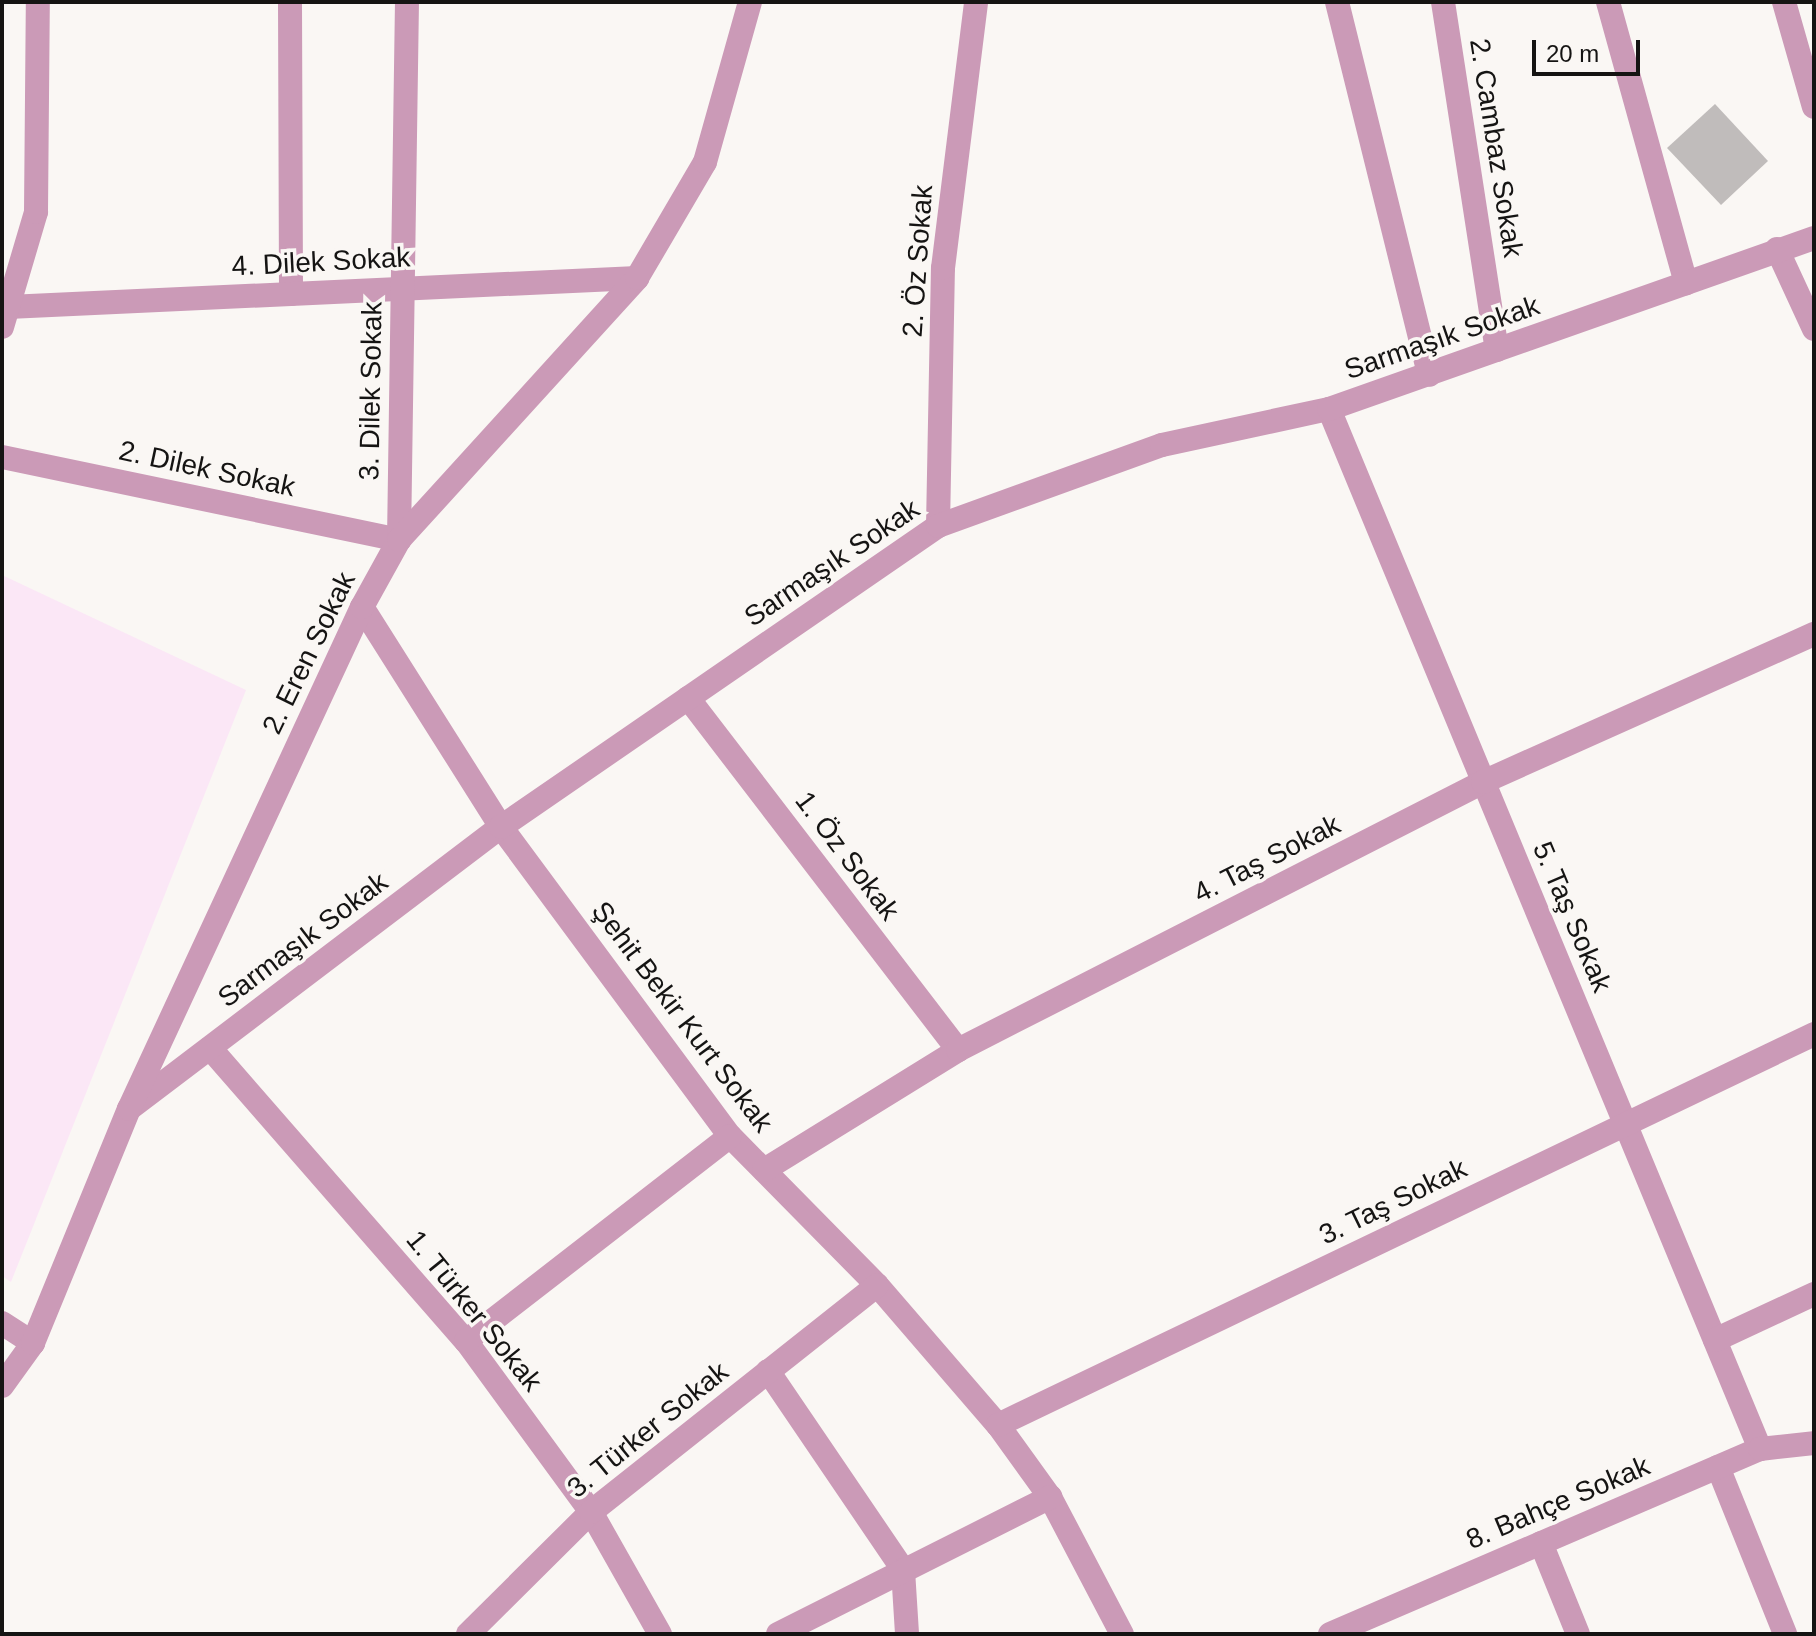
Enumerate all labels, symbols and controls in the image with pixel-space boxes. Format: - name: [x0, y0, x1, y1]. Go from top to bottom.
- scale bar: [1536, 24, 1644, 74]
- street label: 2. Cambaz Sokak: [1462, 36, 1530, 260]
- text: 20 m: [1546, 40, 1599, 67]
- street label: 2. Öz Sokak: [896, 184, 940, 338]
- street label: 4. Dilek Sokak: [231, 241, 411, 283]
- street label: Sarmaşık Sokak: [1340, 289, 1544, 387]
- street label: 3. Dilek Sokak: [353, 301, 389, 481]
- street label: 2. Dilek Sokak: [116, 434, 298, 504]
- street label: Sarmaşık Sokak: [738, 492, 926, 634]
- street label: 2. Eren Sokak: [255, 567, 363, 739]
- street label: 1. Öz Sokak: [788, 785, 906, 927]
- street label: 4. Taş Sokak: [1188, 808, 1346, 910]
- street label: 5. Taş Sokak: [1525, 837, 1619, 997]
- street label: Sarmaşık Sokak: [211, 865, 395, 1015]
- street label: Şehit Bekir Kurt Sokak: [584, 895, 780, 1139]
- street label: 3. Taş Sokak: [1314, 1152, 1472, 1252]
- street label: 1. Türker Sokak: [399, 1224, 549, 1398]
- street label: 3. Türker Sokak: [561, 1355, 735, 1505]
- street label: 8. Bahçe Sokak: [1461, 1449, 1655, 1557]

